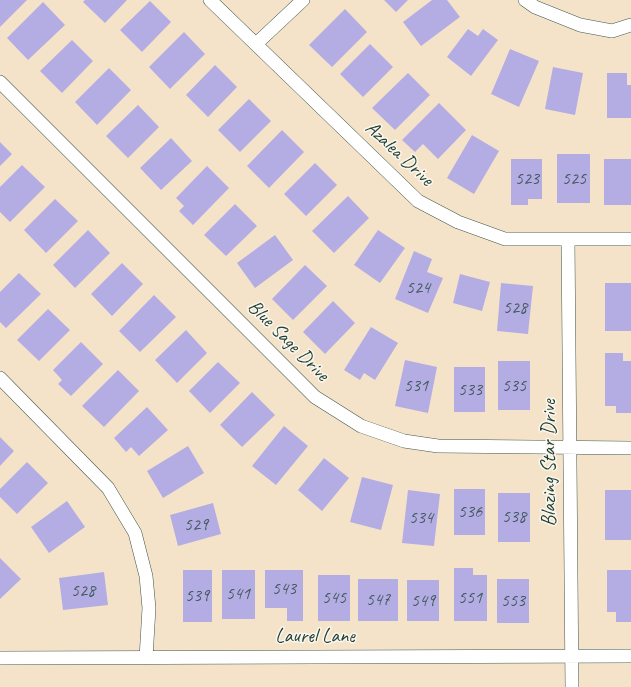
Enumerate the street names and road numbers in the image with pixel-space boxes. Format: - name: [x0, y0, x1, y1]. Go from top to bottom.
- street label: Azalea Drive: [360, 116, 438, 192]
- street label: Blue Sage Drive: [242, 295, 334, 387]
- street label: Blazing Star Drive: [538, 399, 562, 527]
- street label: Laurel Lane: [275, 625, 355, 649]

